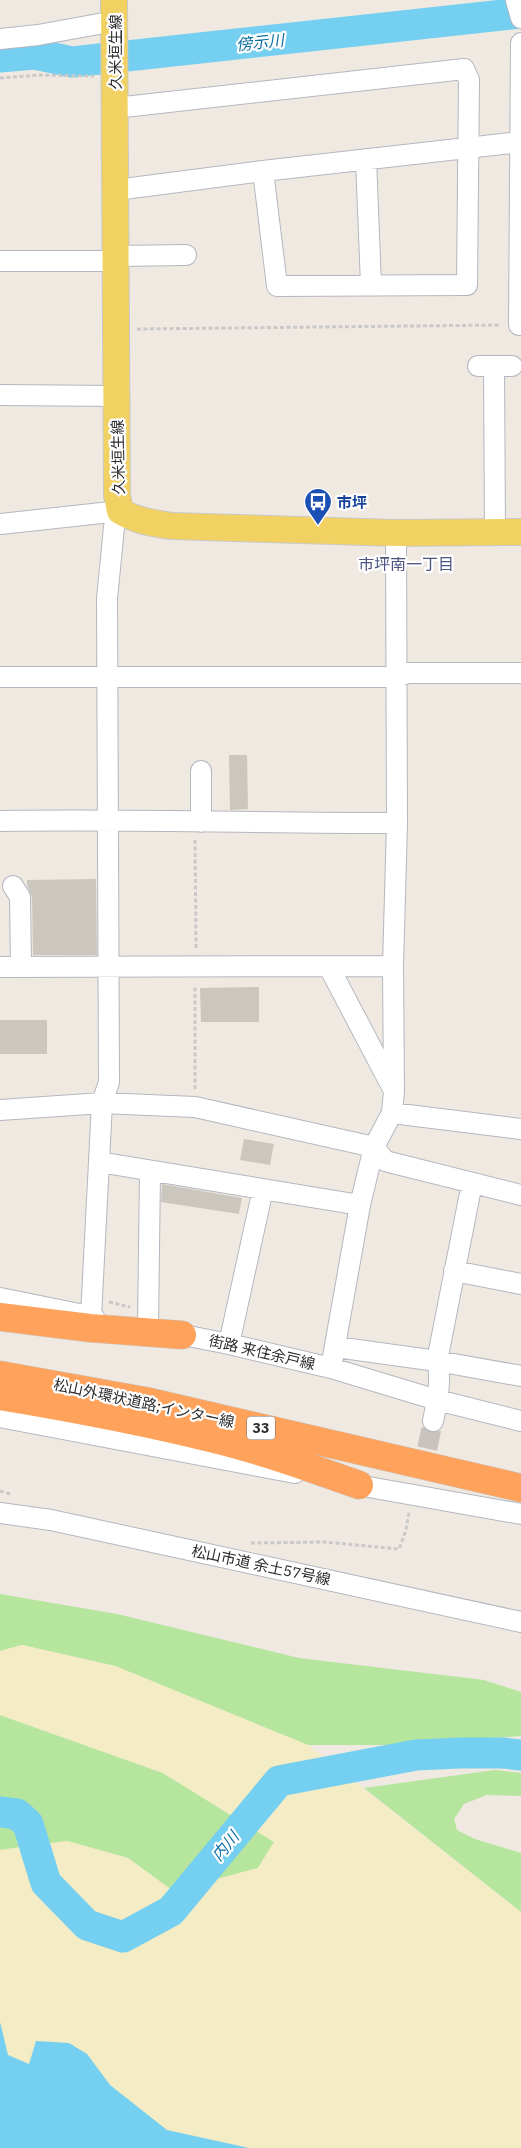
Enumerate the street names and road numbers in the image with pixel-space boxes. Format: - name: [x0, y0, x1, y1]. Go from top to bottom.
- street label: 久米垣生線: [106, 14, 125, 90]
- street label: 久米垣生線: [108, 419, 128, 495]
- street label: 街路 来住余戸線: [207, 1331, 317, 1373]
- street label: 松山外環状道路;インター線: [52, 1375, 236, 1431]
- road number: 33: [247, 1416, 275, 1440]
- street label: 松山市道 余土57号線: [190, 1541, 332, 1589]

